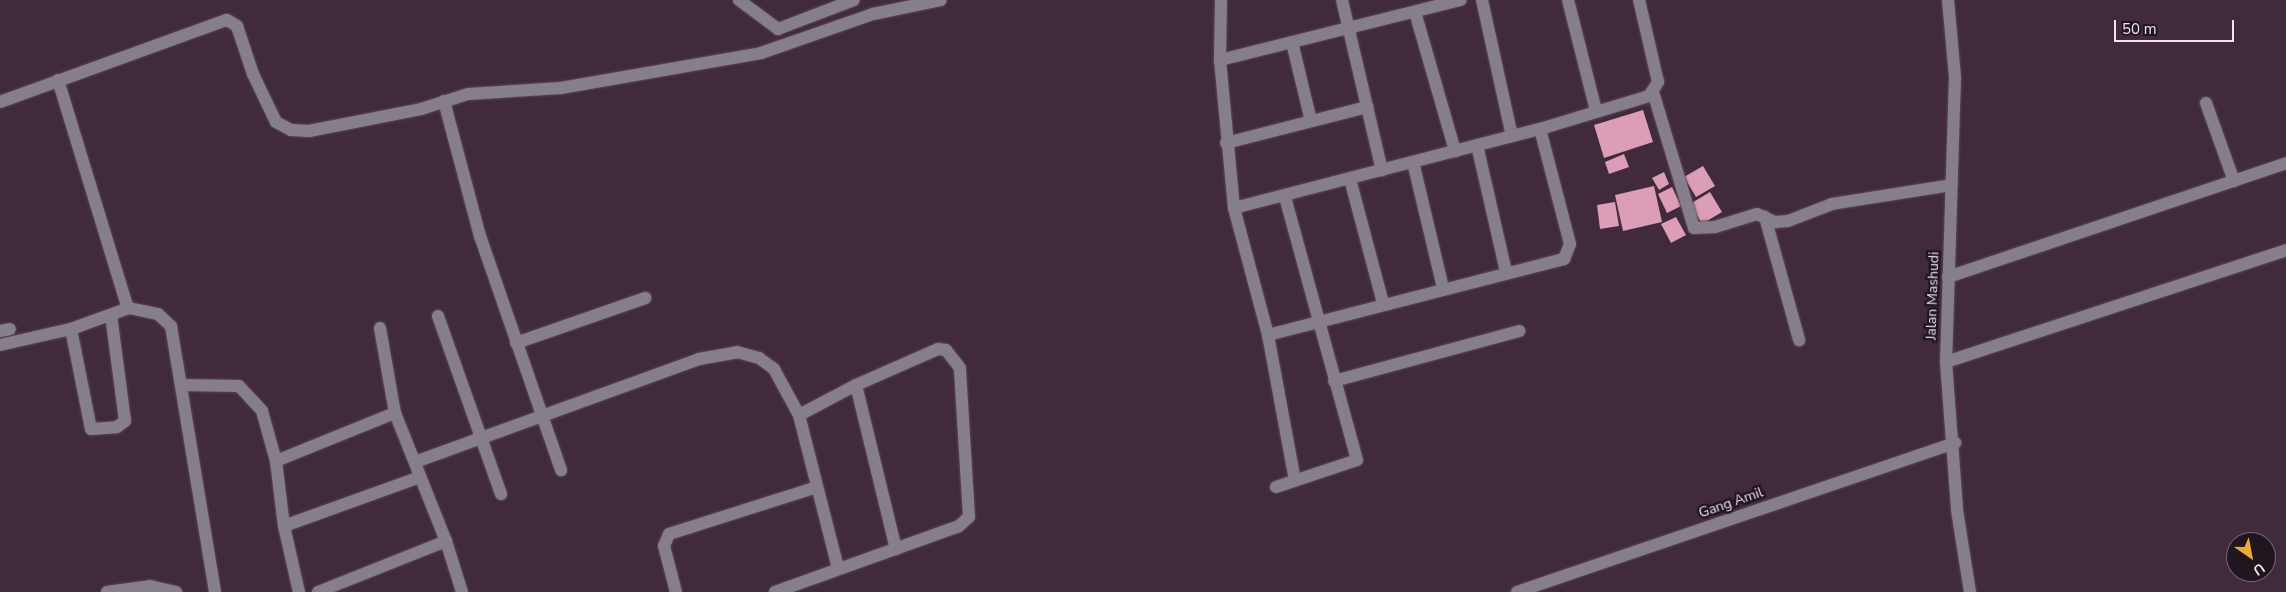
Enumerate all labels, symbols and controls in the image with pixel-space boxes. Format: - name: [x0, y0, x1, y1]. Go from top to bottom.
- scale bar: [2116, 10, 2236, 42]
- text: 50 m: [2122, 19, 2157, 39]
- street label: Jalan Mashudi: [1923, 252, 1943, 340]
- street label: Gang Amil: [1697, 484, 1765, 522]
- north arrow: [2226, 532, 2276, 582]
- text: U: [2249, 558, 2268, 580]

